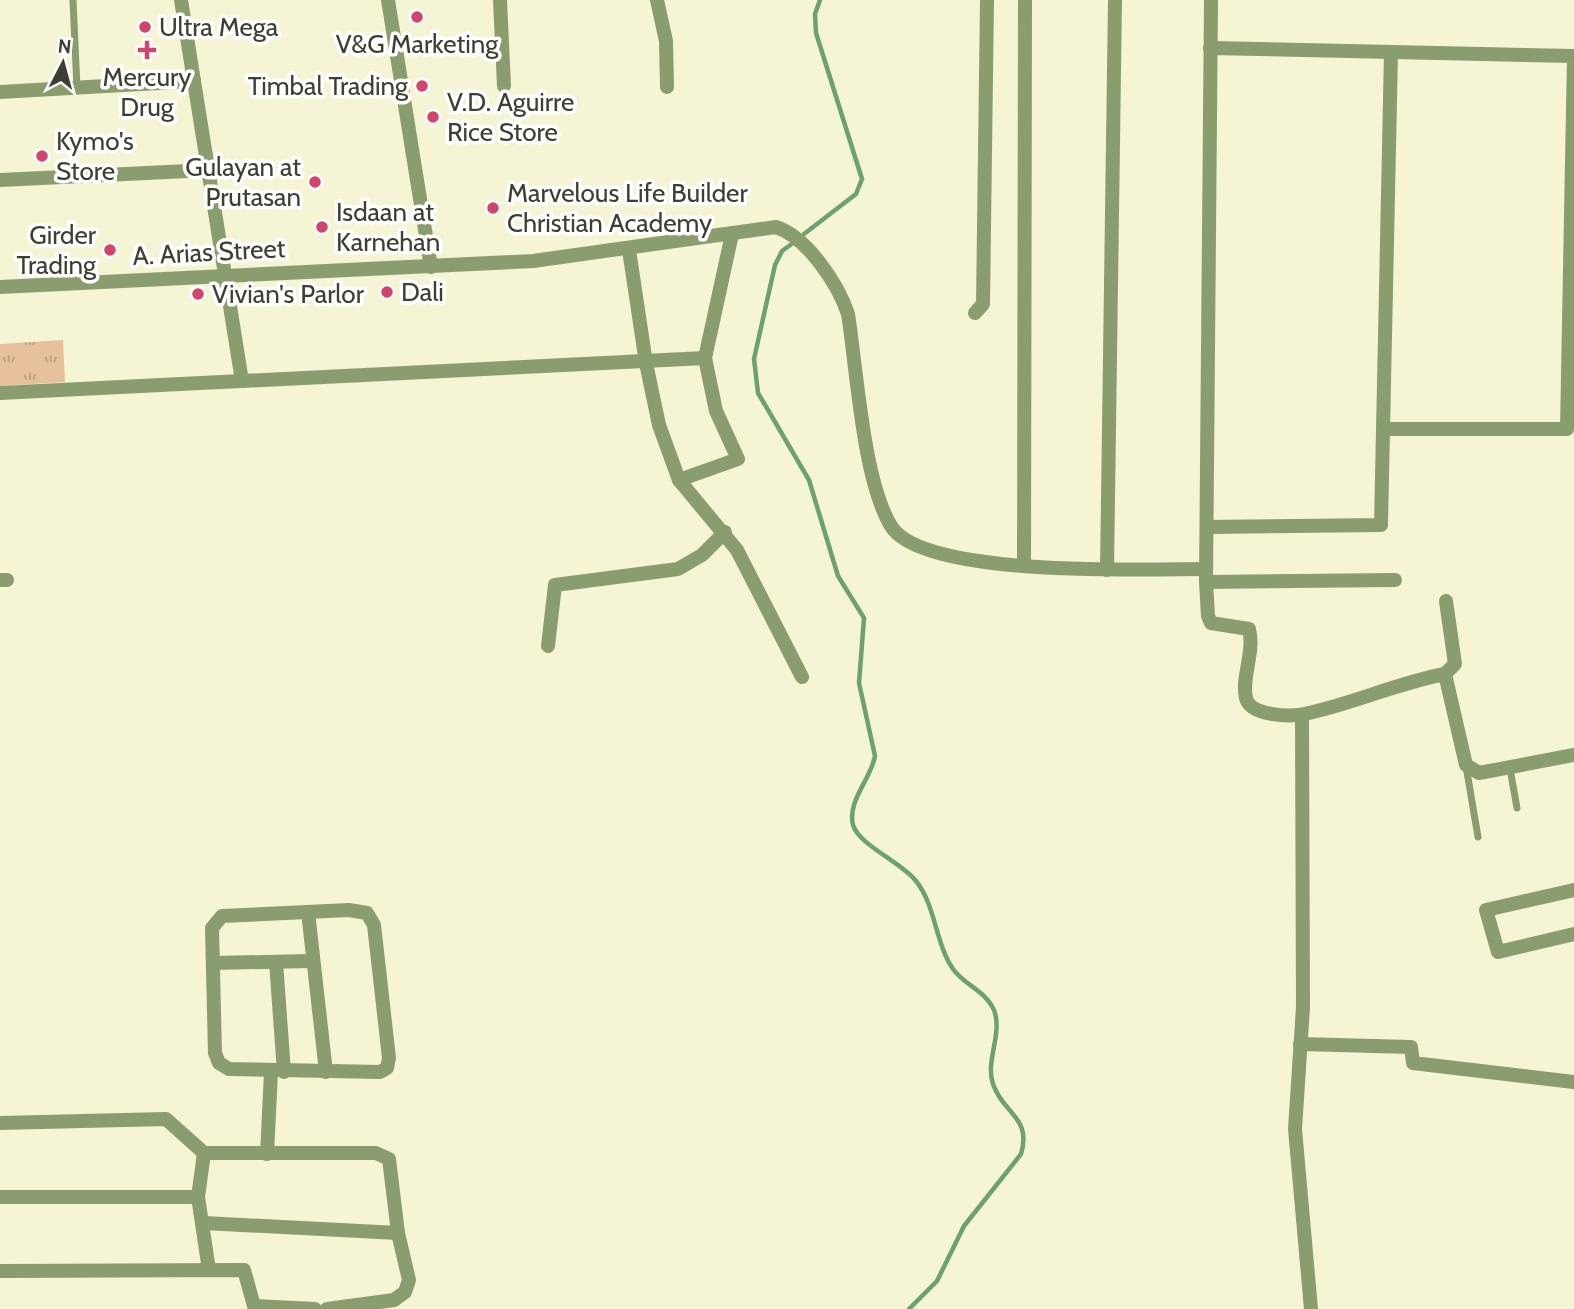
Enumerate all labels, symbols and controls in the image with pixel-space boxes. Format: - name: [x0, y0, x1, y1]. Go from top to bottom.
- marker: V&G Marketing: [409, 9, 425, 25]
- place label: Ultra Mega: [159, 11, 279, 43]
- marker: Ultra Mega: [137, 19, 153, 35]
- north arrow: [28, 28, 98, 98]
- place label: V&G Marketing: [336, 28, 499, 60]
- text: N: [57, 34, 73, 59]
- marker: Mercury Drug: [139, 42, 155, 58]
- place label: Mercury Drug: [103, 61, 191, 123]
- place label: Timbal Trading: [248, 70, 409, 102]
- marker: Timbal Trading: [414, 78, 430, 94]
- place label: V.D. Aguirre Rice Store: [447, 86, 574, 148]
- marker: V.D. Aguirre Rice Store: [425, 109, 441, 125]
- place label: Kymo's Store: [56, 125, 134, 187]
- marker: Kymo's Store: [34, 148, 50, 164]
- place label: Gulayan at Prutasan: [185, 151, 301, 213]
- marker: Gulayan at Prutasan: [307, 174, 323, 190]
- place label: Marvelous Life Builder Christian Academy: [507, 177, 748, 239]
- place label: Isdaan at Karnehan: [336, 196, 440, 258]
- marker: Marvelous Life Builder Christian Academy: [485, 200, 501, 216]
- place label: Girder Trading: [16, 219, 97, 281]
- marker: Isdaan at Karnehan: [314, 219, 330, 235]
- street label: A. Arias Street: [132, 232, 286, 272]
- marker: Girder Trading: [102, 242, 118, 258]
- place label: Dali: [401, 276, 444, 308]
- place label: Vivian's Parlor: [212, 278, 365, 310]
- marker: Dali: [379, 284, 395, 300]
- marker: Vivian's Parlor: [190, 286, 206, 302]

